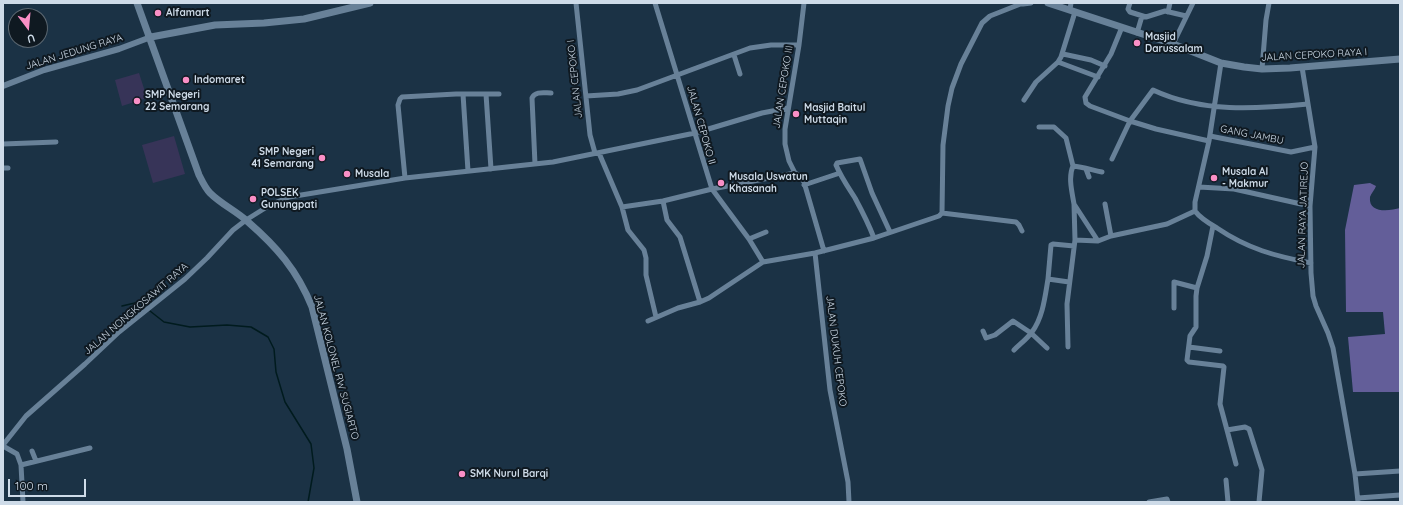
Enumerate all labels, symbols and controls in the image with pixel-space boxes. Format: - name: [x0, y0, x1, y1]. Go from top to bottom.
- place label: Alfamart: [166, 7, 210, 19]
- north arrow: [8, 8, 48, 48]
- marker: Alfamart: [153, 8, 163, 18]
- place label: Masjid Darussalam: [1145, 31, 1203, 54]
- street label: JALAN JEDUNG RAYA: [24, 32, 124, 72]
- marker: Masjid Darussalam: [1132, 38, 1142, 48]
- street label: JALAN CEPOKO I: [565, 39, 585, 119]
- street label: JALAN CEPOKO III: [771, 45, 795, 129]
- street label: JALAN CEPOKO RAYA I: [1261, 46, 1367, 64]
- place label: Indomaret: [194, 74, 245, 86]
- marker: Indomaret: [181, 75, 191, 85]
- street label: JALAN CEPOKO II: [684, 84, 718, 166]
- place label: SMP Negeri 22 Semarang: [145, 89, 209, 112]
- marker: SMP Negeri 22 Semarang: [132, 96, 142, 106]
- place label: Masjid Baitul Muttaqin: [804, 102, 865, 126]
- marker: Masjid Baitul Muttaqin: [791, 109, 801, 119]
- street label: GANG JAMBU: [1219, 123, 1285, 147]
- place label: SMP Negeri 41 Semarang: [252, 146, 314, 170]
- marker: SMP Negeri 41 Semarang: [317, 153, 327, 163]
- street label: JALAN RAYA JATIREJO: [1295, 161, 1311, 269]
- place label: Musala Al - Makmur: [1222, 166, 1268, 190]
- place label: Musala: [355, 168, 389, 180]
- marker: Musala: [342, 169, 352, 179]
- place label: Musala Uswatun Khasanah: [729, 171, 808, 194]
- marker: Musala Al - Makmur: [1209, 173, 1219, 183]
- marker: Musala Uswatun Khasanah: [716, 178, 726, 188]
- place label: POLSEK Gunungpati: [261, 187, 317, 210]
- marker: POLSEK Gunungpati: [248, 194, 258, 204]
- street label: JALAN NONGKOSAWIT RAYA: [81, 260, 191, 358]
- street label: JALAN KOLONEL RW SUGIARTO: [311, 293, 361, 441]
- street label: JALAN DUKUH CEPOKO: [823, 295, 849, 407]
- place label: SMK Nurul Barqi: [470, 468, 548, 480]
- marker: SMK Nurul Barqi: [457, 469, 467, 479]
- scale bar: [10, 471, 88, 497]
- text: 100 m: [15, 478, 48, 493]

